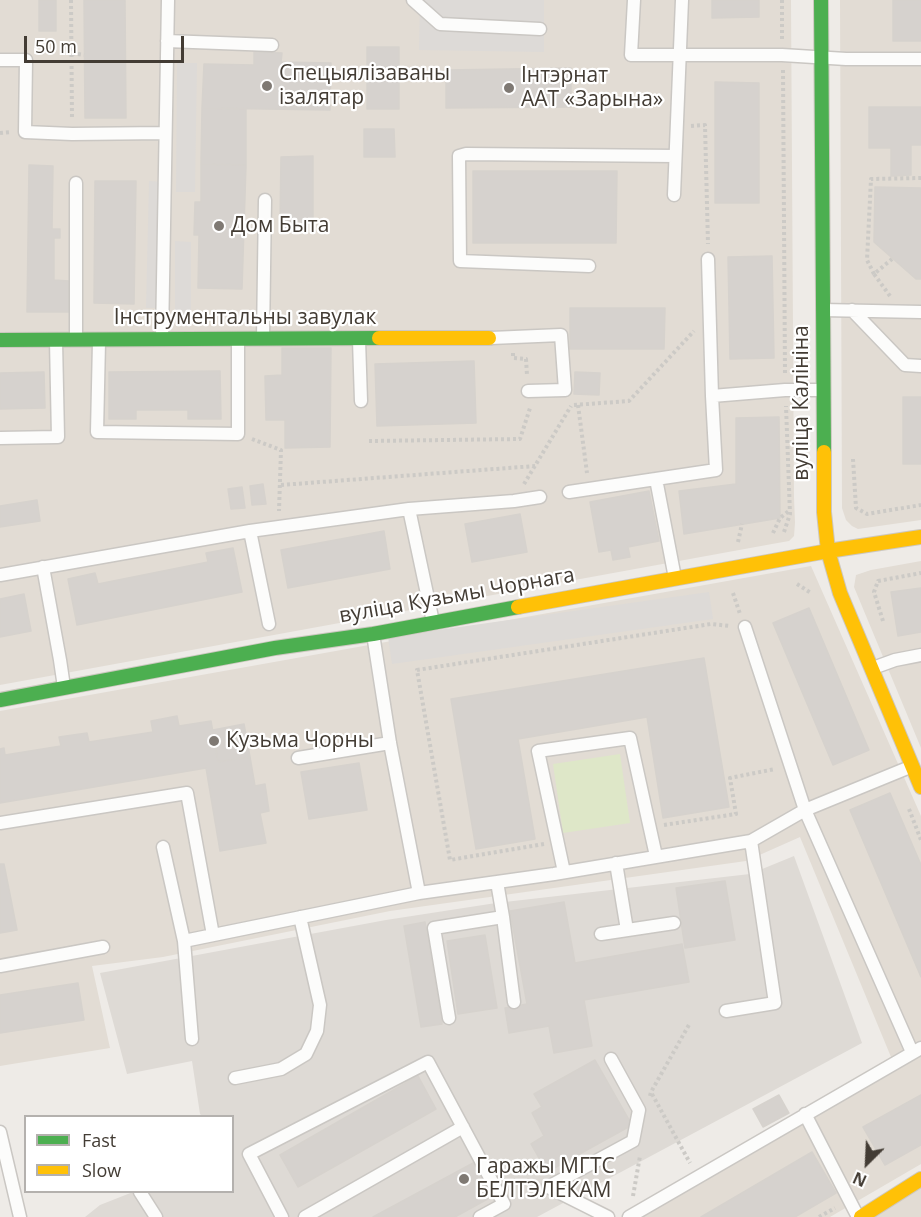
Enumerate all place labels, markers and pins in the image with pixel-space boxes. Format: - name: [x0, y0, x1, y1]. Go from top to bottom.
- place label: Спецыялізаваны ізалятар: [279, 61, 450, 111]
- place label: Інтэрнат ААТ «Зарына»: [521, 63, 663, 113]
- marker: Спецыялізаваны ізалятар: [260, 79, 274, 93]
- marker: Інтэрнат ААТ «Зарына»: [502, 81, 516, 95]
- place label: Дом Быта: [231, 213, 329, 239]
- marker: Дом Быта: [212, 219, 226, 233]
- place label: Кузьма Чорны: [226, 728, 374, 754]
- marker: Кузьма Чорны: [207, 734, 221, 748]
- place label: Гаражы МГТС БЕЛТЭЛЕКАМ: [476, 1154, 615, 1204]
- marker: Гаражы МГТС БЕЛТЭЛЕКАМ: [457, 1172, 471, 1186]

